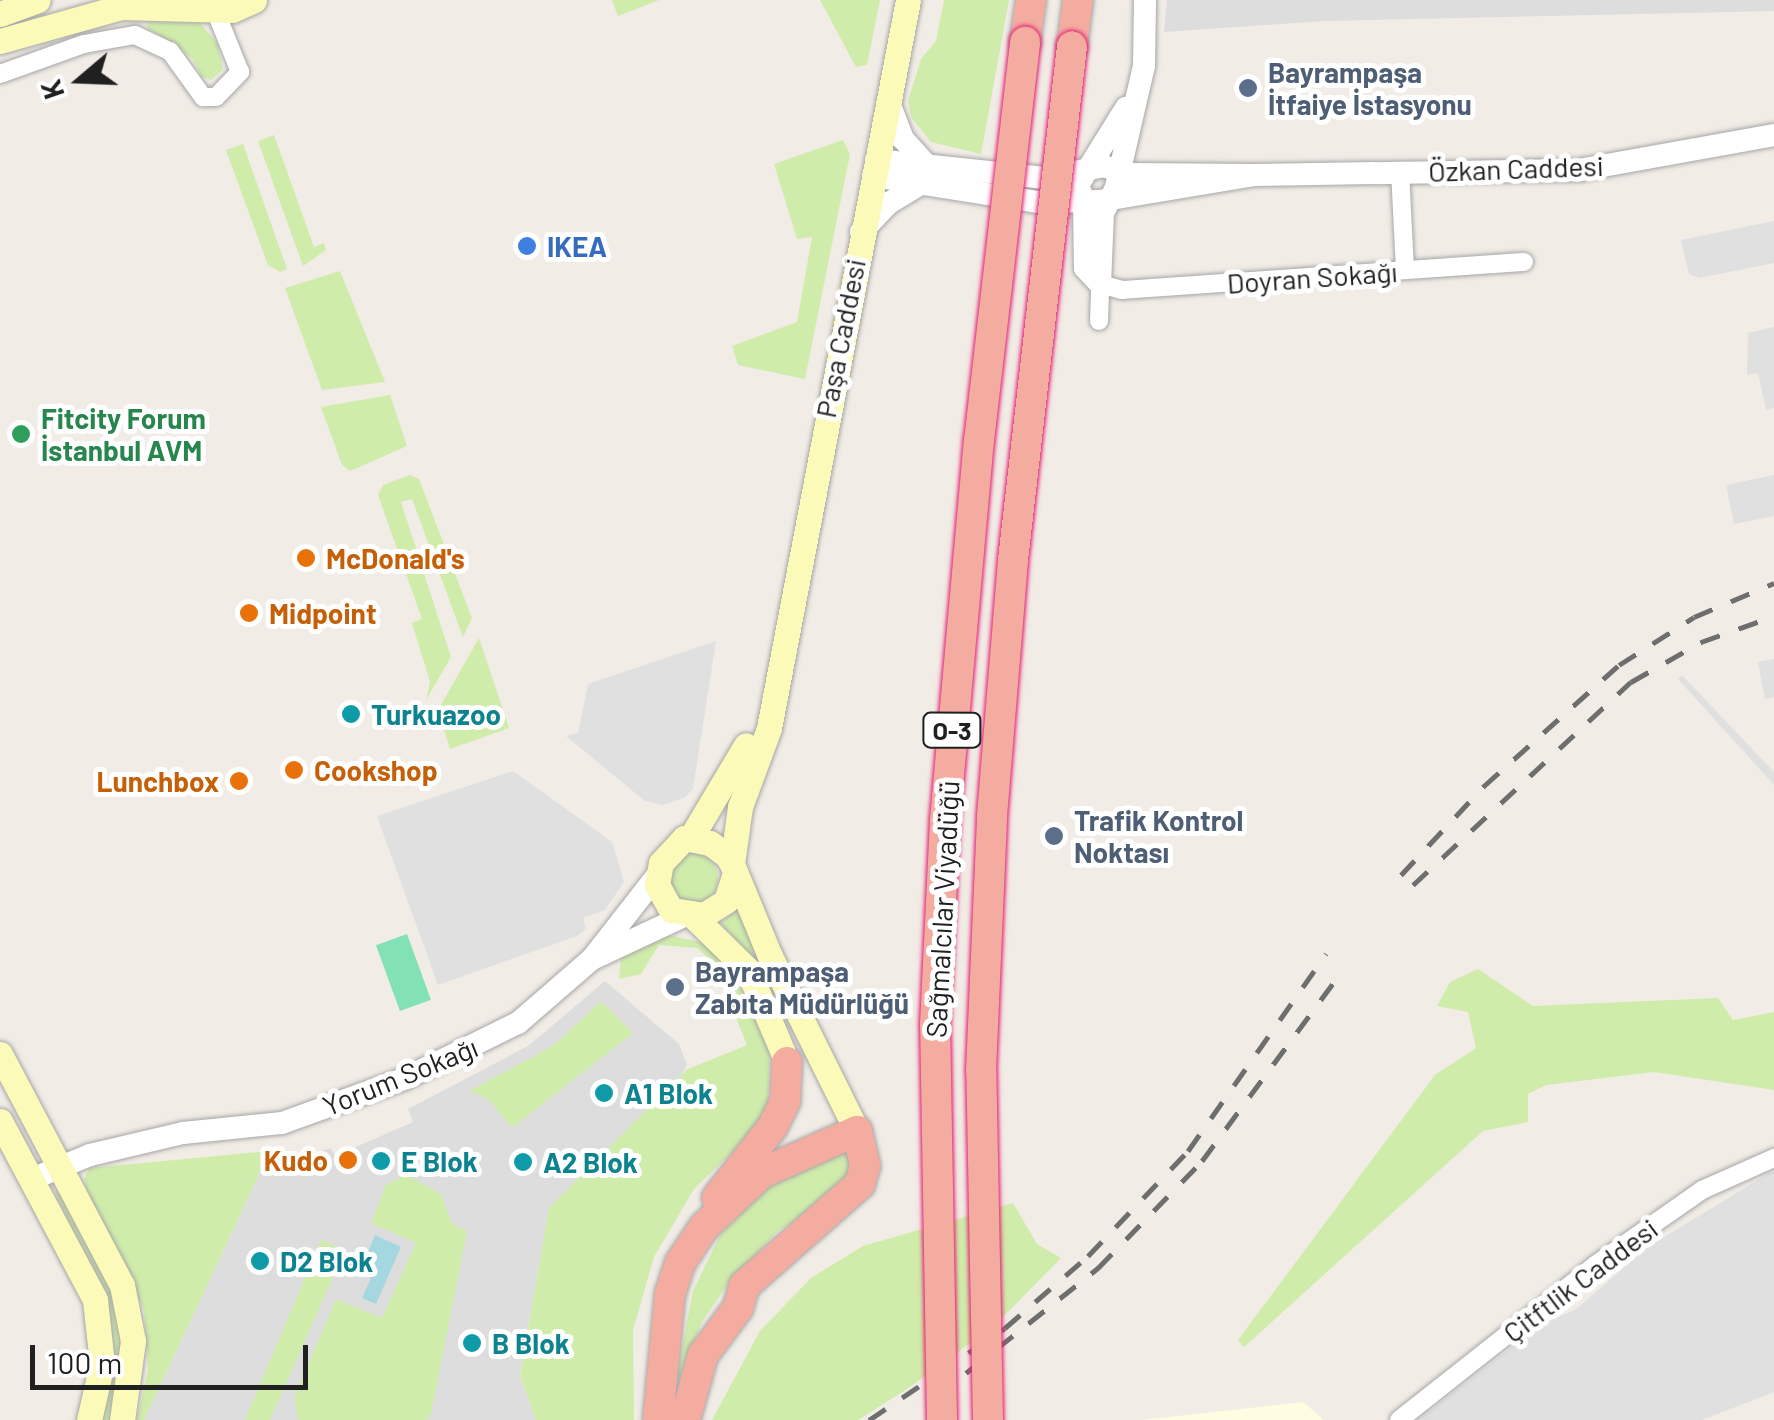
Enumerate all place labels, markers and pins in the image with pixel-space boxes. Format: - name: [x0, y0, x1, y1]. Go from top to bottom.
- place label: Bayrampaşa İtfaiye İstasyonu: [1268, 55, 1472, 121]
- marker: Bayrampaşa İtfaiye İstasyonu: [1237, 77, 1259, 99]
- place label: IKEA: [547, 229, 607, 263]
- marker: IKEA: [516, 235, 538, 257]
- place label: Fitcity Forum İstanbul AVM: [41, 401, 206, 467]
- marker: Fitcity Forum İstanbul AVM: [10, 423, 32, 445]
- place label: McDonald's: [326, 541, 465, 575]
- marker: McDonald's: [295, 547, 317, 569]
- place label: Midpoint: [269, 596, 377, 630]
- marker: Midpoint: [238, 602, 260, 624]
- place label: Turkuazoo: [371, 697, 501, 731]
- marker: Turkuazoo: [340, 703, 362, 725]
- place label: Cookshop: [314, 753, 438, 787]
- marker: Cookshop: [283, 759, 305, 781]
- place label: Lunchbox: [97, 764, 219, 798]
- marker: Lunchbox: [228, 770, 250, 792]
- place label: Trafik Kontrol Noktası: [1074, 803, 1243, 869]
- marker: Trafik Kontrol Noktası: [1043, 825, 1065, 847]
- place label: Bayrampaşa Zabıta Müdürlüğü: [695, 954, 909, 1020]
- marker: Bayrampaşa Zabıta Müdürlüğü: [664, 976, 686, 998]
- place label: A1 Blok: [624, 1076, 713, 1110]
- marker: A1 Blok: [593, 1082, 615, 1104]
- place label: Kudo: [264, 1143, 328, 1177]
- place label: E Blok: [401, 1144, 478, 1178]
- place label: A2 Blok: [543, 1145, 638, 1179]
- marker: Kudo: [337, 1149, 359, 1171]
- marker: E Blok: [370, 1150, 392, 1172]
- marker: A2 Blok: [512, 1151, 534, 1173]
- place label: D2 Blok: [280, 1244, 373, 1278]
- marker: D2 Blok: [249, 1250, 271, 1272]
- place label: B Blok: [492, 1326, 570, 1360]
- marker: B Blok: [461, 1332, 483, 1354]

